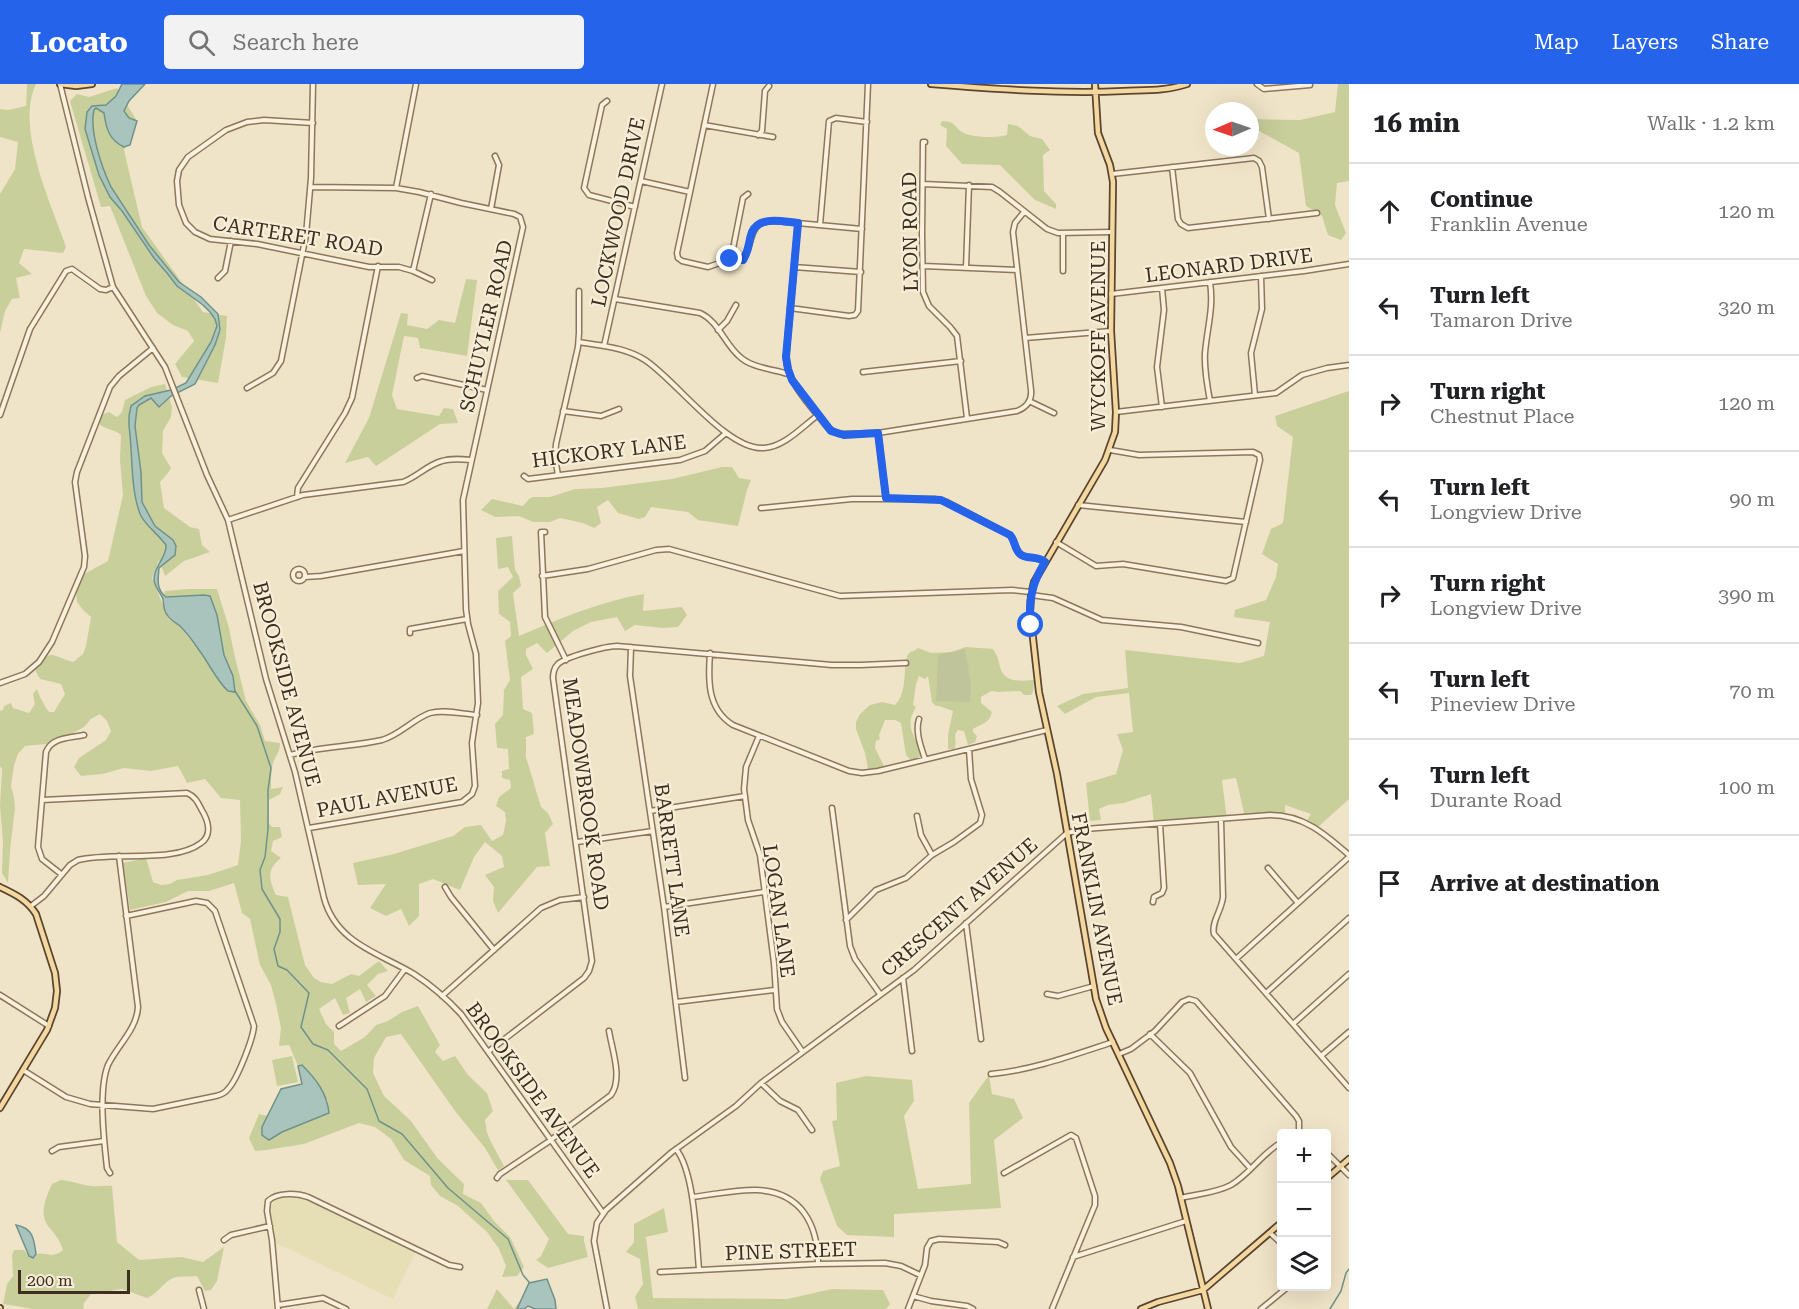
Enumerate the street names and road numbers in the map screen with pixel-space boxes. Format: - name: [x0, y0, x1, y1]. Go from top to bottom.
- street label: LOCKWOOD DRIVE: [586, 115, 650, 309]
- street label: LYON ROAD: [897, 172, 923, 292]
- street label: CARTERET ROAD: [211, 211, 385, 261]
- street label: SCHUYLER ROAD: [455, 238, 517, 414]
- street label: WYCKOFF AVENUE: [1086, 240, 1110, 432]
- street label: LEONARD DRIVE: [1144, 243, 1314, 287]
- street label: HICKORY LANE: [531, 430, 687, 472]
- street label: BROOKSIDE AVENUE: [248, 579, 326, 789]
- street label: MEADOWBROOK ROAD: [558, 676, 614, 912]
- street label: PAUL AVENUE: [314, 772, 460, 822]
- street label: BARRETT LANE: [649, 782, 695, 938]
- street label: FRANKLIN AVENUE: [1067, 810, 1127, 1008]
- street label: CRESCENT AVENUE: [876, 832, 1042, 982]
- street label: LOGAN LANE: [758, 843, 800, 979]
- street label: BROOKSIDE AVENUE: [461, 997, 605, 1183]
- street label: PINE STREET: [724, 1237, 858, 1265]

